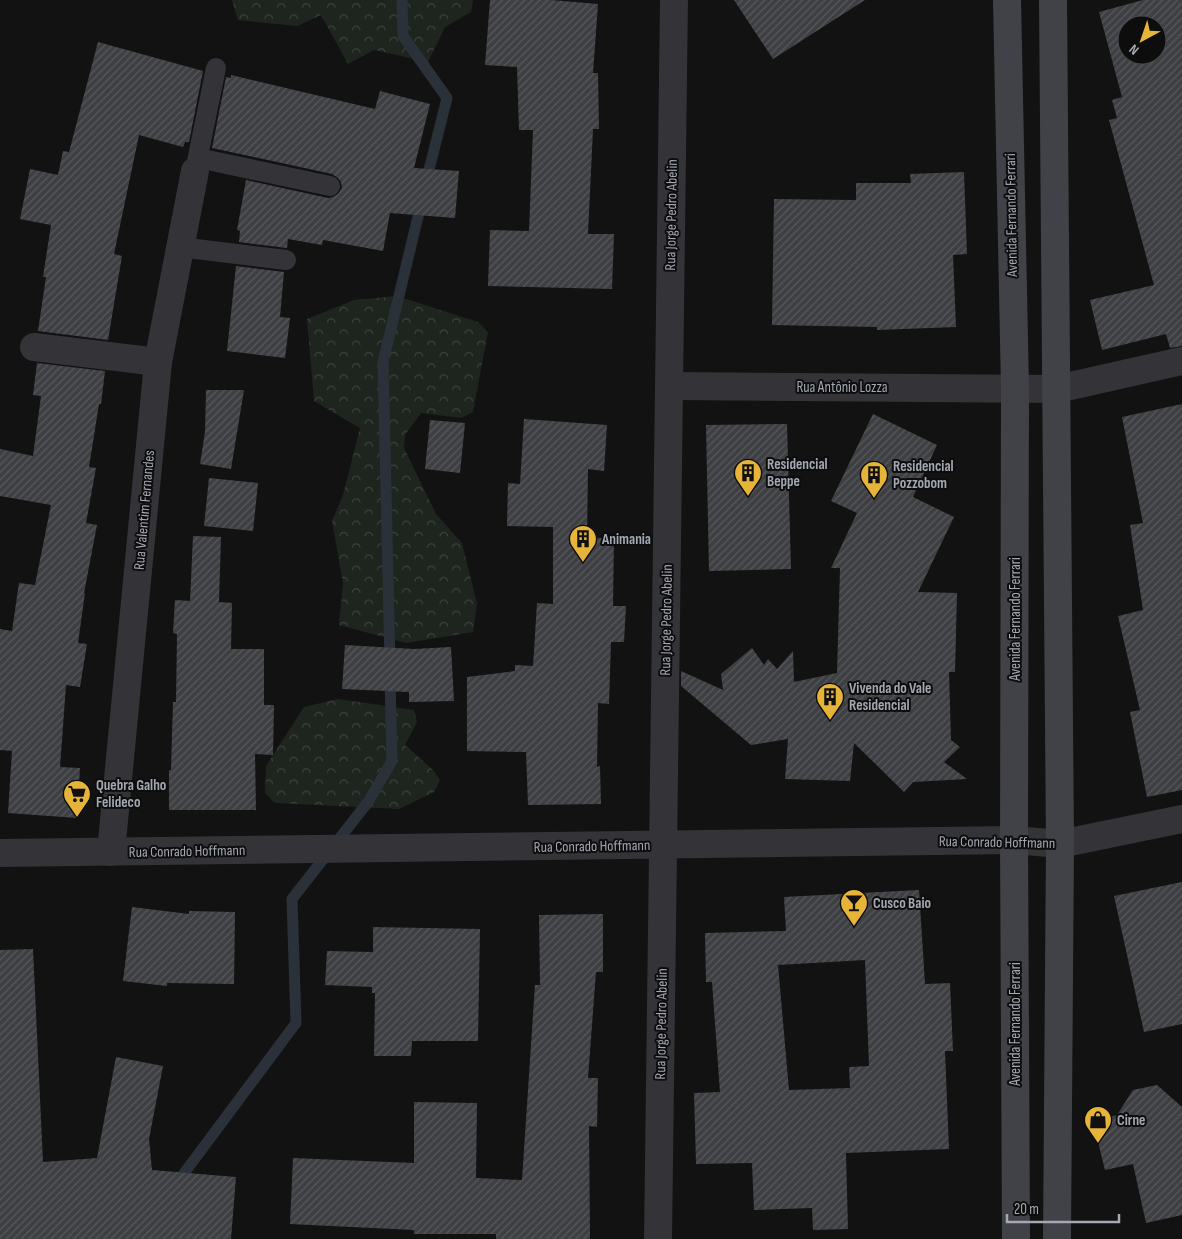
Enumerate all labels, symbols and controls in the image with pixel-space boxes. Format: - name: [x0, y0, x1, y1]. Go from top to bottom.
- north arrow: [1117, 15, 1167, 65]
- text: N: [1126, 41, 1142, 58]
- street label: Avenida Fernando Ferrari: [1001, 153, 1022, 278]
- street label: Rua Jorge Pedro Abelin: [661, 159, 682, 271]
- street label: Rua Antônio Lozza: [796, 378, 888, 397]
- street label: Rua Valentim Fernandes: [130, 449, 159, 571]
- place label: Residencial Beppe: [767, 455, 828, 491]
- place label: Residencial Pozzobom: [893, 457, 954, 493]
- building icon: Residencial Beppe: [733, 458, 763, 497]
- building icon: Residencial Pozzobom: [859, 460, 889, 499]
- building icon: Animania: [568, 524, 598, 563]
- place label: Animania: [601, 530, 651, 549]
- street label: Avenida Fernando Ferrari: [1006, 557, 1025, 682]
- street label: Rua Jorge Pedro Abelin: [656, 564, 677, 676]
- place label: Vivenda do Vale Residencial: [849, 679, 931, 715]
- building icon: Vivenda do Vale Residencial: [815, 682, 845, 721]
- place label: Quebra Galho Felideco: [96, 776, 166, 812]
- supermarket icon: Quebra Galho Felideco: [62, 779, 92, 818]
- street label: Rua Conrado Hoffmann: [939, 832, 1055, 853]
- street label: Rua Conrado Hoffmann: [534, 836, 650, 857]
- street label: Rua Conrado Hoffmann: [129, 841, 245, 862]
- bar icon: Cusco Baio: [839, 888, 869, 927]
- place label: Cusco Baio: [873, 894, 931, 913]
- street label: Avenida Fernando Ferrari: [1006, 962, 1025, 1087]
- street label: Rua Jorge Pedro Abelin: [651, 968, 672, 1080]
- shop icon: Cirne: [1083, 1105, 1113, 1144]
- place label: Cirne: [1117, 1111, 1145, 1130]
- scale bar: [1007, 1192, 1120, 1224]
- text: 20 m: [1014, 1200, 1039, 1219]

